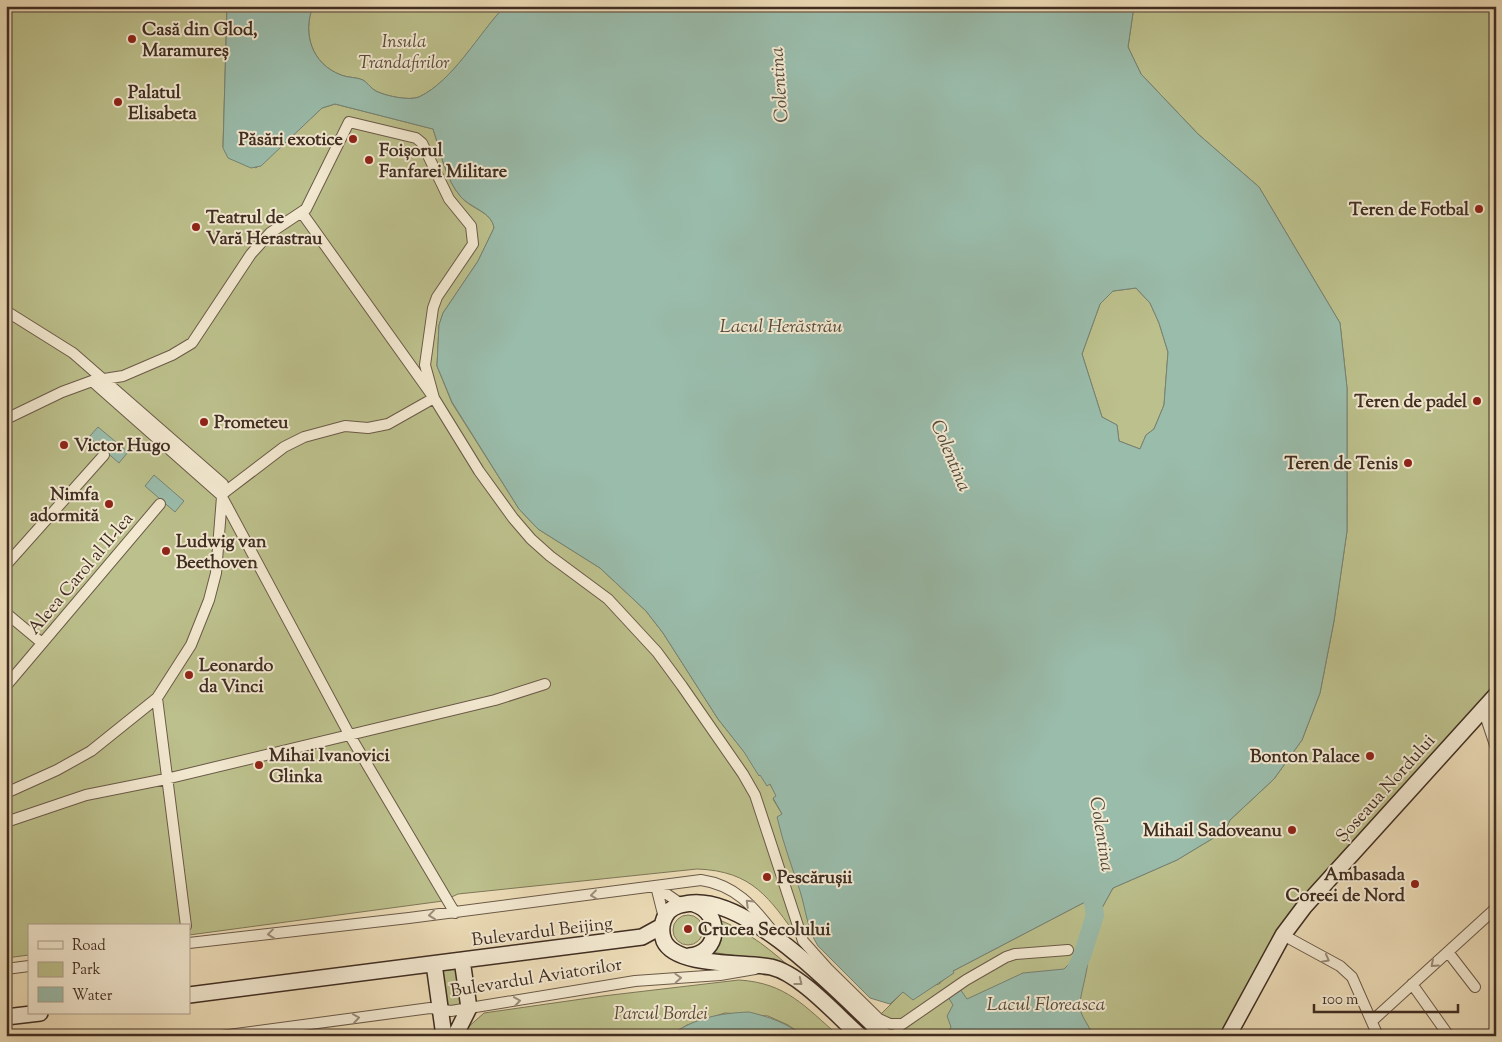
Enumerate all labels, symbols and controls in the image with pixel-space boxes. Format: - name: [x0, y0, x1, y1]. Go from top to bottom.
- place label: Casă din Glod, Maramureș: [142, 18, 258, 65]
- park label: Insula Trandafirilor: [358, 30, 450, 77]
- marker: Casă din Glod, Maramureș: [126, 33, 138, 45]
- water label: Colentina: [764, 46, 797, 123]
- place label: Palatul Elisabeta: [128, 81, 197, 128]
- marker: Palatul Elisabeta: [112, 96, 124, 108]
- place label: Păsări exotice: [239, 128, 344, 154]
- marker: Păsări exotice: [347, 133, 359, 145]
- place label: Foișorul Fanfarei Militare: [379, 139, 508, 186]
- marker: Foișorul Fanfarei Militare: [363, 154, 375, 166]
- place label: Teren de Fotbal: [1349, 198, 1470, 224]
- marker: Teren de Fotbal: [1473, 203, 1485, 215]
- place label: Teatrul de Vară Herastrau: [206, 206, 323, 253]
- marker: Teatrul de Vară Herastrau: [190, 221, 202, 233]
- water label: Lacul Herăstrău: [720, 314, 842, 341]
- place label: Teren de padel: [1354, 390, 1468, 416]
- marker: Teren de padel: [1471, 395, 1483, 407]
- place label: Prometeu: [214, 411, 289, 437]
- marker: Prometeu: [198, 416, 210, 428]
- water label: Colentina: [923, 416, 977, 496]
- place label: Victor Hugo: [74, 434, 170, 460]
- marker: Victor Hugo: [58, 439, 70, 451]
- place label: Teren de Tenis: [1284, 452, 1398, 478]
- marker: Teren de Tenis: [1402, 457, 1414, 469]
- place label: Nimfa adormită: [30, 483, 100, 530]
- marker: Nimfa adormită: [103, 498, 115, 510]
- street label: Aleea Carol al II-lea: [23, 507, 141, 641]
- place label: Ludwig van Beethoven: [176, 530, 267, 577]
- marker: Ludwig van Beethoven: [160, 545, 172, 557]
- place label: Leonardo da Vinci: [199, 654, 274, 701]
- marker: Leonardo da Vinci: [183, 669, 195, 681]
- street label: Șoseaua Nordului: [1331, 729, 1442, 849]
- place label: Mihai Ivanovici Glinka: [269, 744, 390, 791]
- place label: Bonton Palace: [1250, 745, 1361, 771]
- marker: Bonton Palace: [1364, 750, 1376, 762]
- marker: Mihai Ivanovici Glinka: [253, 759, 265, 771]
- water label: Colentina: [1081, 795, 1120, 874]
- place label: Mihail Sadoveanu: [1143, 819, 1283, 845]
- marker: Mihail Sadoveanu: [1286, 824, 1298, 836]
- place label: Ambasada Coreei de Nord: [1286, 863, 1406, 910]
- place label: Pescărușii: [777, 866, 853, 892]
- marker: Pescărușii: [761, 871, 773, 883]
- marker: Ambasada Coreei de Nord: [1409, 878, 1421, 890]
- one-way arrow: [589, 889, 598, 899]
- one-way arrow: [745, 900, 754, 909]
- one-way arrow: [428, 910, 437, 920]
- street label: Bulevardul Beijing: [470, 911, 615, 955]
- place label: Crucea Secolului: [698, 918, 831, 944]
- marker: Crucea Secolului: [682, 923, 694, 935]
- legend: [28, 924, 190, 1014]
- one-way arrow: [267, 928, 275, 939]
- text: Road: [72, 936, 106, 957]
- one-way arrow: [1321, 952, 1330, 962]
- street label: Bulevardul Aviatorilor: [449, 953, 624, 1005]
- one-way arrow: [1430, 958, 1439, 967]
- text: Park: [72, 960, 101, 981]
- one-way arrow: [674, 972, 682, 983]
- one-way arrow: [793, 977, 802, 986]
- scale bar: [1314, 982, 1458, 1014]
- text: Water: [72, 986, 113, 1007]
- text: 100 m: [1322, 990, 1359, 1011]
- water label: Lacul Floreasca: [987, 992, 1106, 1019]
- one-way arrow: [512, 996, 521, 1006]
- park label: Parcul Bordei: [614, 1002, 708, 1028]
- one-way arrow: [352, 1013, 361, 1023]

